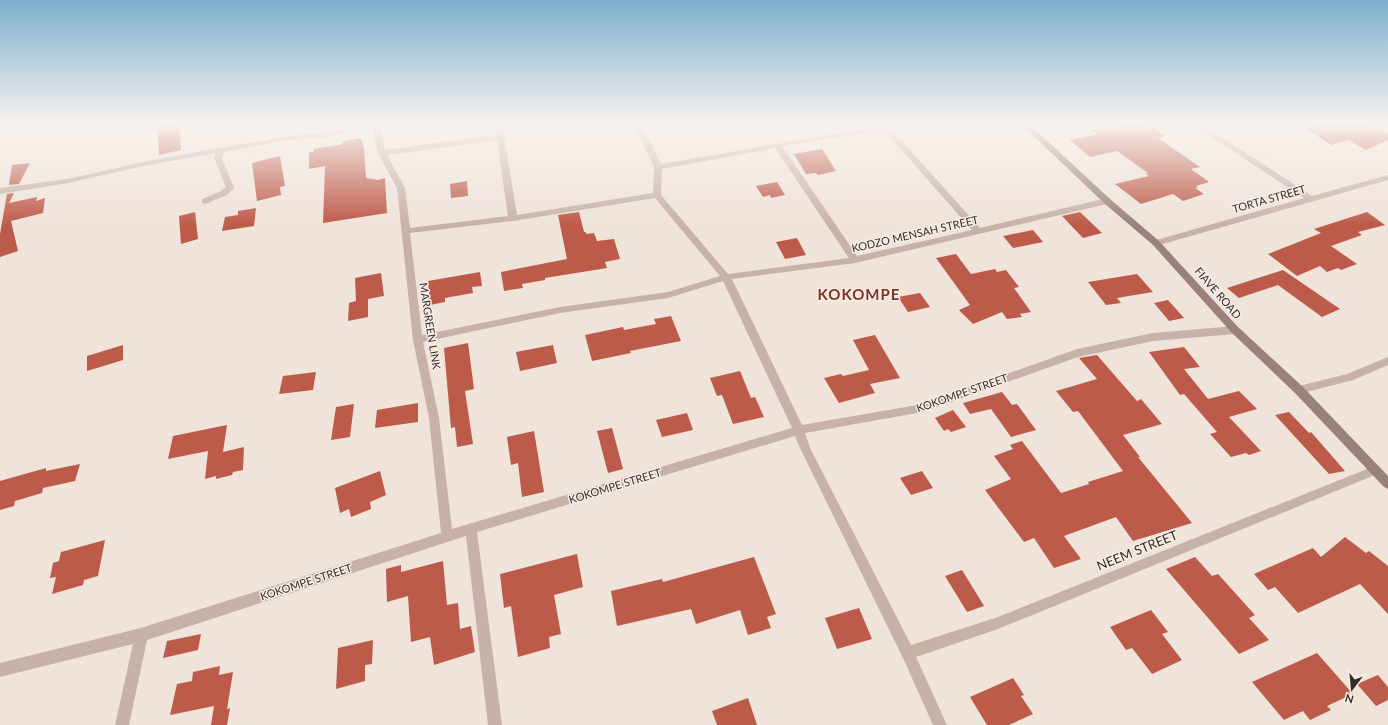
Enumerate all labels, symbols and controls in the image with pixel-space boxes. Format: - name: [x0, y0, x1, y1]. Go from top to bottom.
- street label: TORTA STREET: [1231, 182, 1308, 215]
- street label: KODZO MENSAH STREET: [850, 212, 980, 254]
- street label: FIAVE ROAD: [1192, 264, 1244, 321]
- street label: MARGREEN LINK: [417, 282, 444, 371]
- district label: KOKOMPE: [818, 285, 900, 303]
- street label: KOKOMPE STREET: [914, 371, 1010, 414]
- street label: KOKOMPE STREET: [567, 465, 663, 506]
- street label: NEEM STREET: [1094, 526, 1180, 574]
- street label: KOKOMPE STREET: [258, 560, 354, 603]
- north arrow: [1332, 669, 1372, 709]
- text: N: [1343, 692, 1355, 707]

